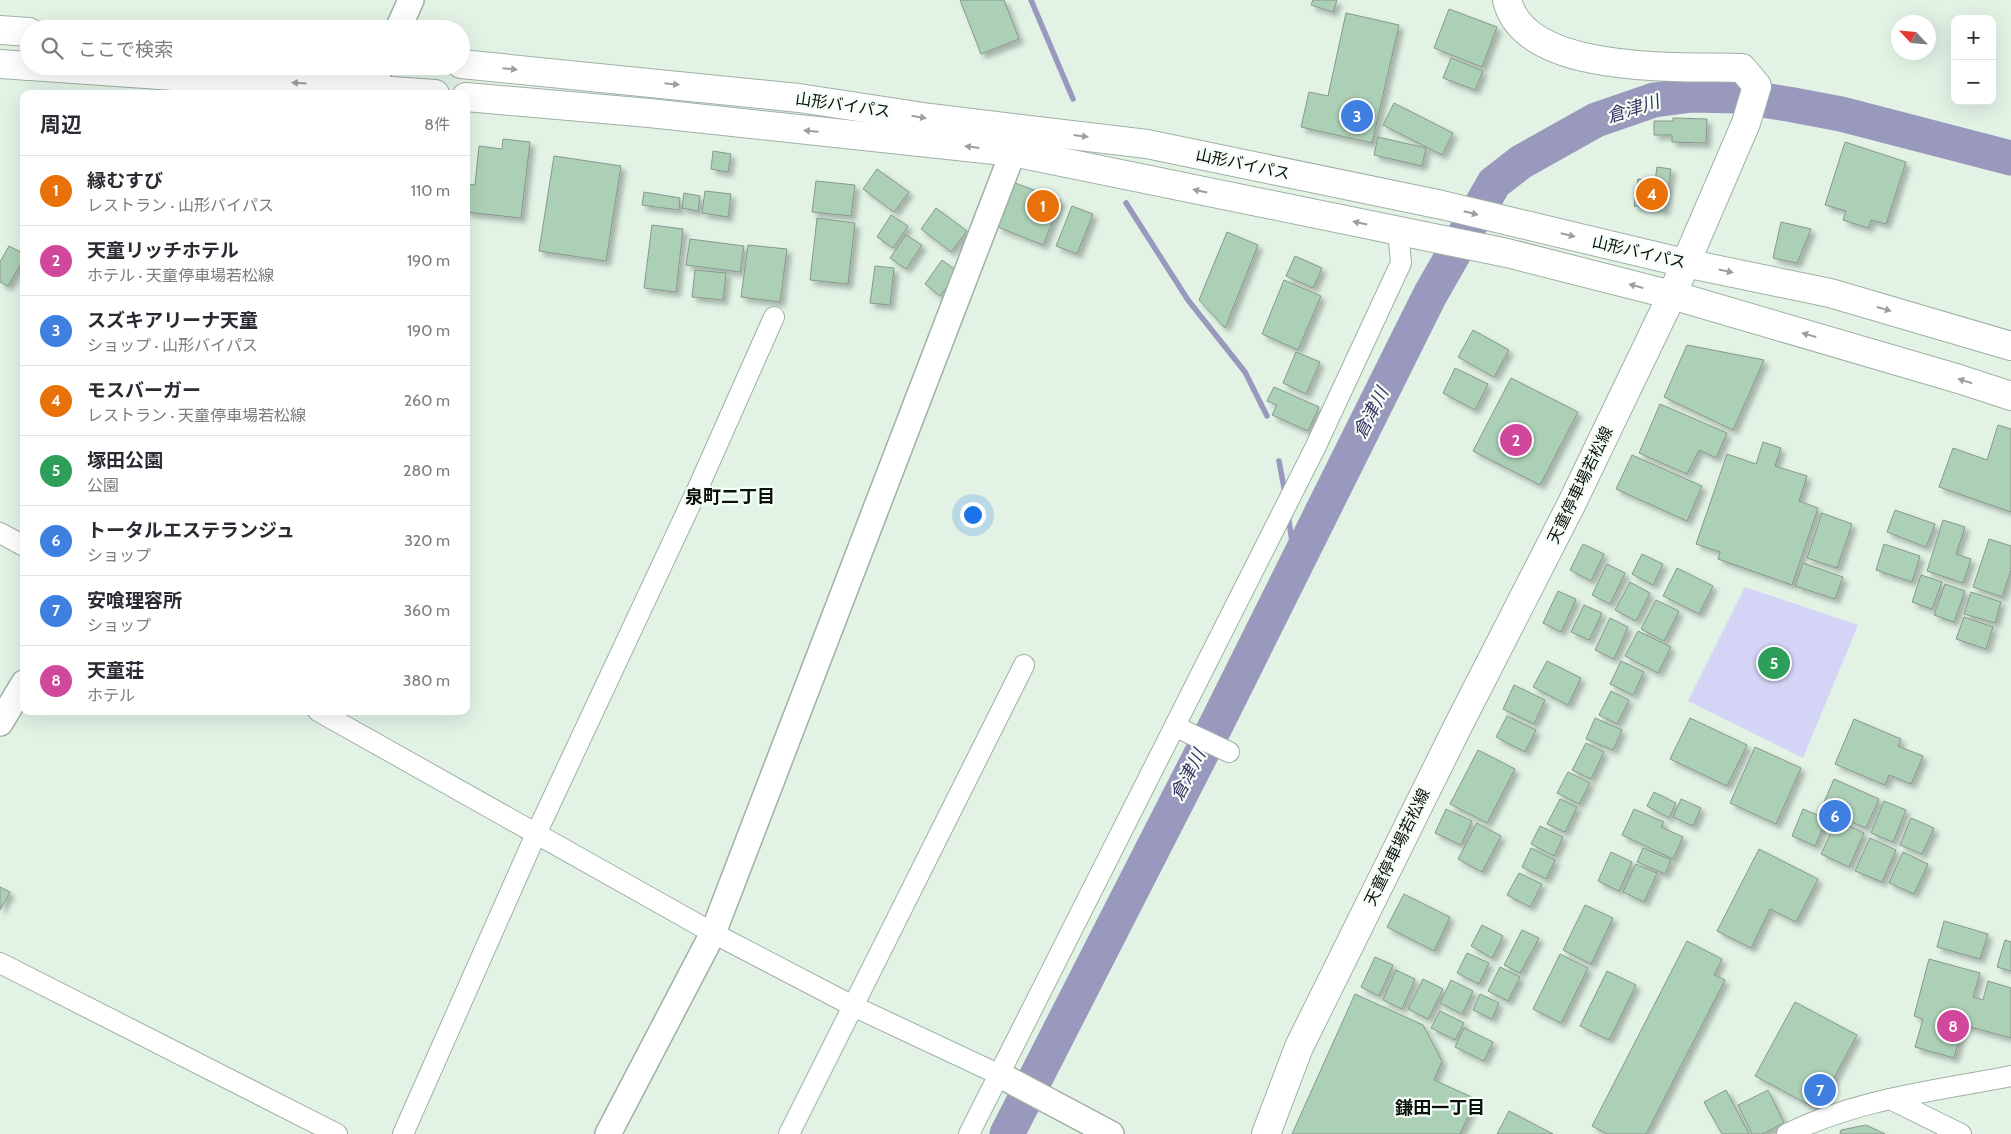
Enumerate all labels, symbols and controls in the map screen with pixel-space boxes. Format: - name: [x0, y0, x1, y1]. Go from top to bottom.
- north arrow: [1891, 15, 1936, 60]
- map controls: [1951, 15, 1996, 105]
- button: +: [1951, 15, 1996, 60]
- search box: [20, 20, 470, 75]
- icon: search: [38, 34, 66, 62]
- text: ここで検索: [78, 38, 173, 61]
- button: −: [1951, 60, 1996, 105]
- one-way arrow: [502, 65, 518, 73]
- one-way arrow: [291, 79, 307, 87]
- one-way arrow: [664, 80, 680, 88]
- street label: 山形バイパス: [794, 89, 892, 121]
- water label: 倉津川: [1604, 90, 1664, 127]
- pin: 3: [1341, 97, 1373, 135]
- text: 周辺: [40, 112, 82, 137]
- one-way arrow: [912, 113, 928, 121]
- text: 8件: [424, 115, 450, 134]
- one-way arrow: [802, 126, 818, 134]
- one-way arrow: [1073, 132, 1089, 140]
- one-way arrow: [964, 143, 980, 151]
- street label: 山形バイパス: [1194, 145, 1292, 183]
- text: 縁むすび: [87, 169, 163, 192]
- pin: 4: [1636, 175, 1668, 213]
- text: 1: [53, 181, 59, 200]
- text: 110 m: [411, 181, 450, 200]
- pin: 1: [1027, 187, 1059, 225]
- one-way arrow: [1193, 187, 1208, 195]
- text: レストラン · 山形バイパス: [87, 196, 274, 215]
- one-way arrow: [1464, 209, 1479, 217]
- one-way arrow: [1351, 219, 1367, 227]
- one-way arrow: [1560, 231, 1575, 239]
- street label: 山形バイパス: [1590, 232, 1688, 272]
- text: 天童リッチホテル: [87, 239, 239, 262]
- text: 2: [52, 251, 60, 270]
- text: 190 m: [407, 251, 450, 270]
- text: ホテル · 天童停車場若松線: [87, 266, 274, 285]
- one-way arrow: [1719, 267, 1734, 275]
- one-way arrow: [1628, 282, 1643, 290]
- one-way arrow: [1877, 305, 1892, 313]
- text: スズキアリーナ天童: [87, 309, 258, 332]
- text: 3: [52, 321, 60, 340]
- text: 190 m: [407, 321, 450, 340]
- one-way arrow: [1801, 331, 1816, 339]
- text: ショップ · 山形バイパス: [87, 336, 258, 355]
- one-way arrow: [1957, 376, 1972, 384]
- text: モスバーガー: [87, 379, 201, 402]
- water label: 倉津川: [1349, 382, 1394, 442]
- text: 4: [51, 391, 61, 410]
- text: 260 m: [404, 391, 450, 410]
- text: レストラン · 天童停車場若松線: [87, 406, 306, 425]
- pin: 2: [1500, 421, 1532, 459]
- street label: 天童停車場若松線: [1543, 423, 1617, 547]
- text: 塚田公園: [87, 449, 163, 472]
- text: 5: [52, 461, 60, 480]
- text: 280 m: [403, 461, 450, 480]
- text: 公園: [87, 476, 119, 495]
- district label: 泉町二丁目: [685, 486, 775, 508]
- your location: [960, 502, 986, 528]
- text: トータルエステランジュ: [87, 519, 295, 542]
- text: 6: [52, 531, 61, 550]
- text: 320 m: [404, 531, 450, 550]
- text: ショップ: [87, 546, 151, 565]
- text: 安喰理容所: [87, 589, 182, 612]
- text: 7: [52, 601, 60, 620]
- text: 360 m: [403, 601, 450, 620]
- text: ショップ: [87, 616, 151, 635]
- pin: 5: [1758, 644, 1790, 682]
- text: 天童荘: [87, 659, 144, 682]
- text: 8: [51, 671, 61, 690]
- text: 380 m: [403, 671, 450, 690]
- text: ホテル: [87, 686, 135, 705]
- water label: 倉津川: [1166, 744, 1211, 804]
- street label: 天童停車場若松線: [1360, 785, 1434, 909]
- pin: 6: [1819, 797, 1851, 835]
- pin: 8: [1937, 1007, 1969, 1045]
- pin: 7: [1804, 1071, 1836, 1109]
- district label: 鎌田一丁目: [1395, 1097, 1485, 1119]

